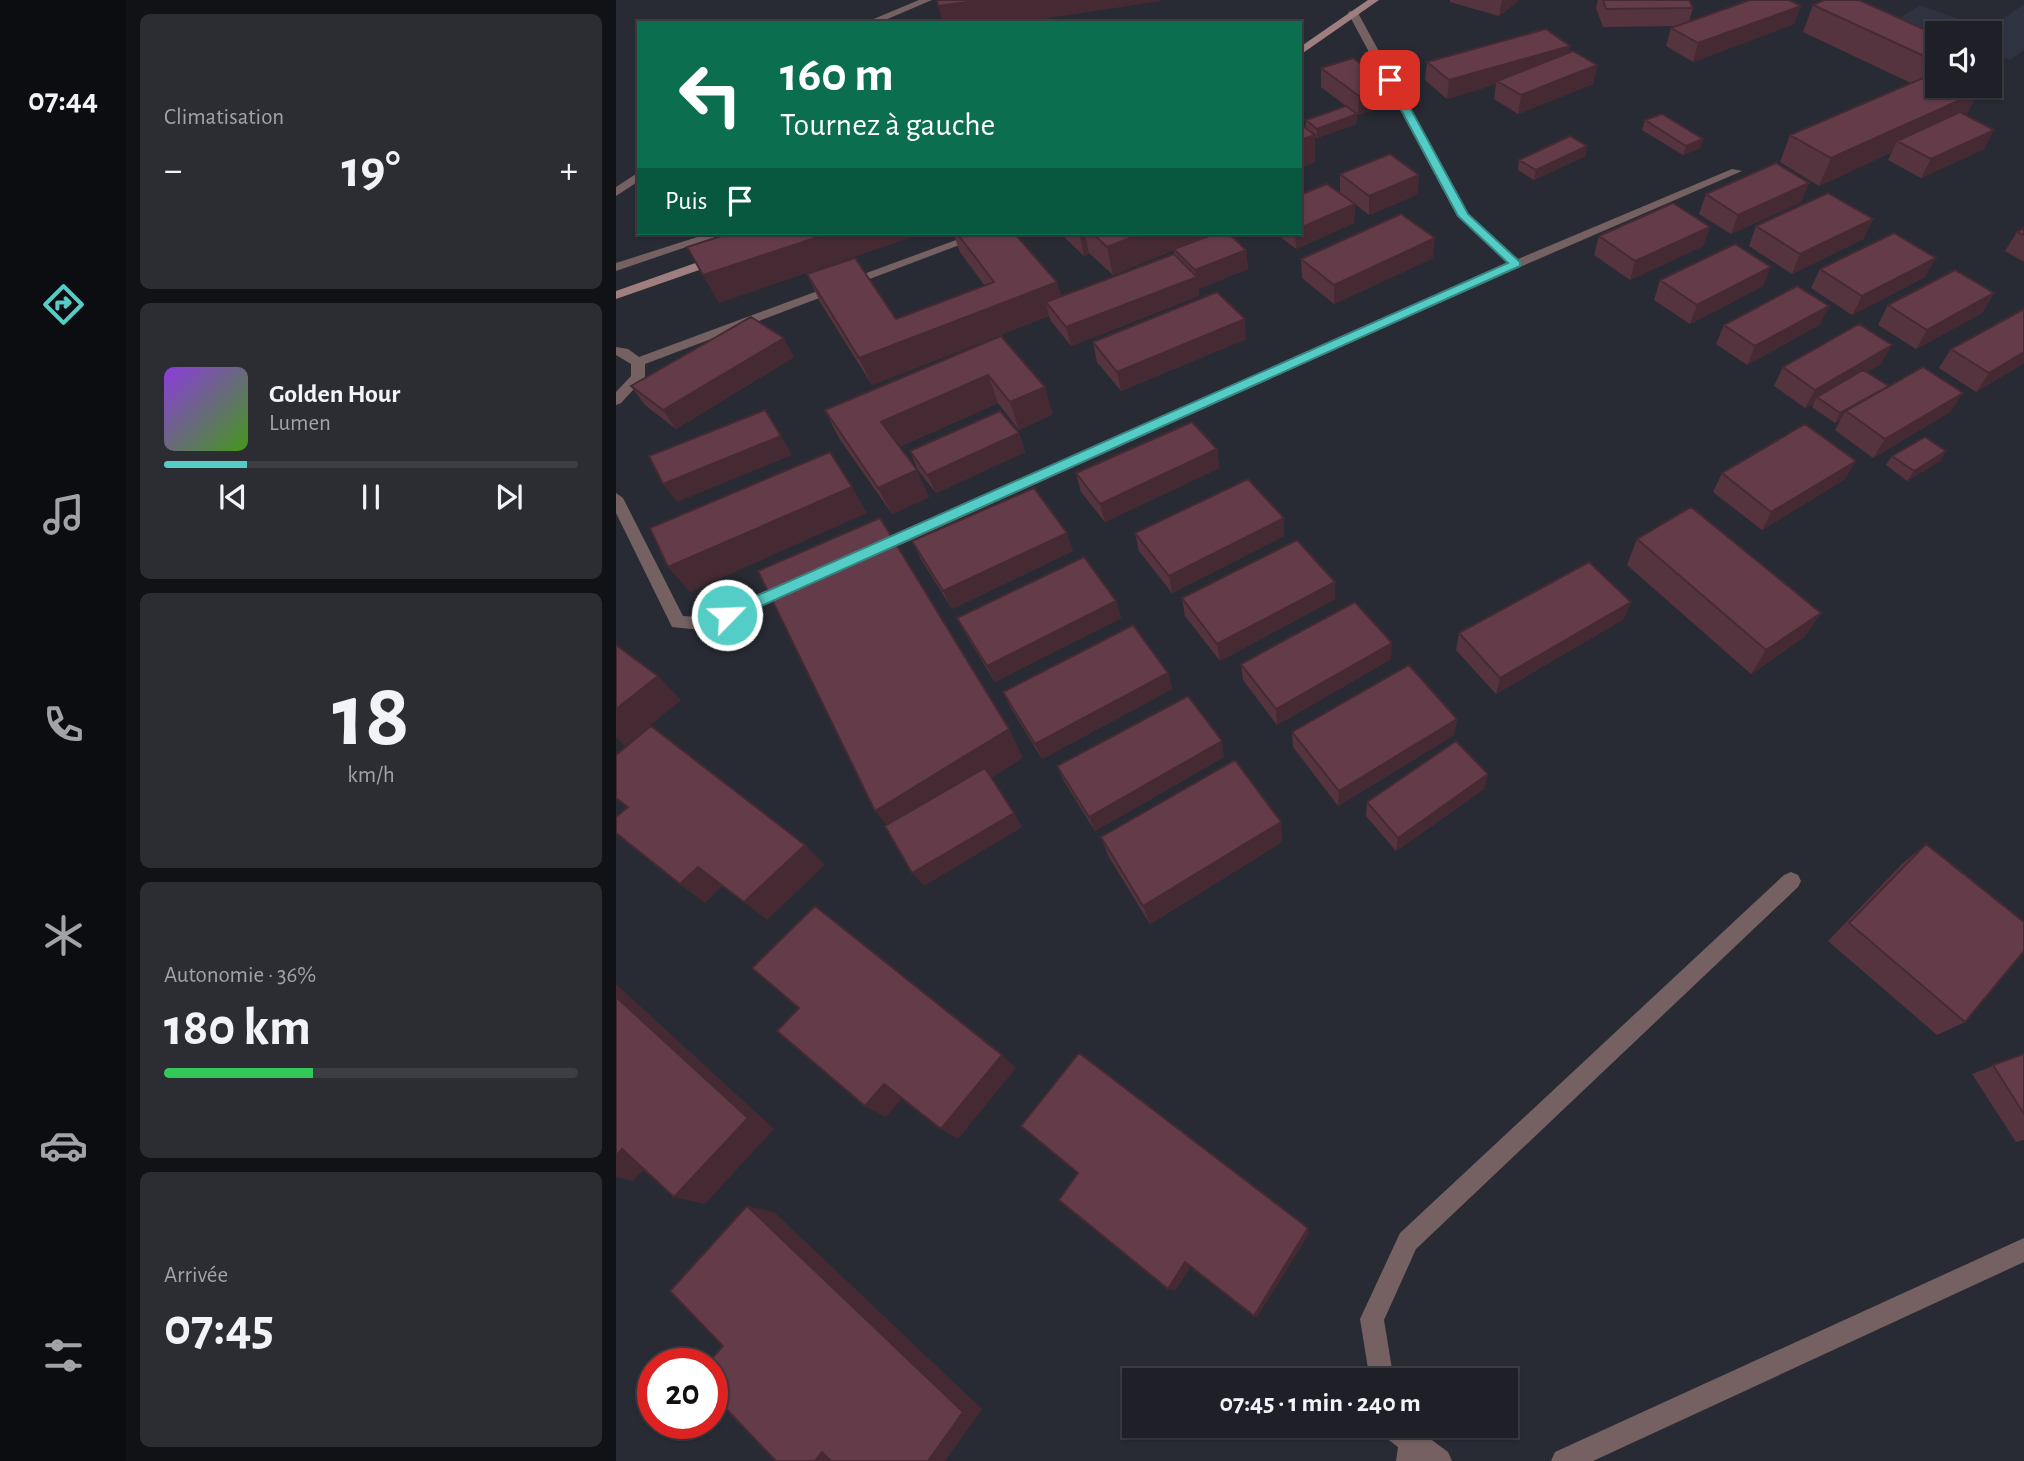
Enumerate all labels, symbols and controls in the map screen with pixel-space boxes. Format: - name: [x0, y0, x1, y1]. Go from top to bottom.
- map controls: [1925, 21, 2002, 98]
- button: sound: [1925, 21, 2002, 98]
- icon: left: [665, 49, 756, 140]
- pin: [1360, 50, 1420, 110]
- text: 160 m: [780, 51, 894, 100]
- icon: arrive: [1371, 61, 1409, 99]
- text: 07:44: [28, 84, 98, 116]
- text: Climatisation: [164, 106, 284, 129]
- text: Tournez à gauche: [780, 109, 995, 141]
- text: 19°: [341, 144, 401, 196]
- text: −: [164, 152, 182, 190]
- text: +: [560, 152, 578, 190]
- icon: arrive: [721, 182, 759, 220]
- text: Puis: [665, 188, 707, 214]
- icon: directions: [39, 280, 88, 329]
- text: Golden Hour: [269, 381, 400, 407]
- text: Lumen: [269, 412, 331, 435]
- icon: previous: [214, 478, 252, 516]
- icon: pause: [352, 478, 390, 516]
- icon: next: [490, 478, 528, 516]
- icon: music: [39, 490, 88, 539]
- position arrow: [690, 578, 764, 652]
- text: 18: [332, 671, 410, 762]
- icon: phone: [39, 700, 88, 749]
- text: km/h: [347, 764, 395, 787]
- icon: climate: [39, 911, 88, 960]
- text: Autonomie · 36%: [164, 964, 316, 987]
- text: 180 km: [164, 1002, 311, 1054]
- icon: car: [39, 1121, 88, 1170]
- text: Arrivée: [164, 1264, 228, 1287]
- text: 07:45: [164, 1302, 274, 1354]
- icon: filters: [39, 1331, 88, 1380]
- speed limit sign: 20: [637, 1348, 728, 1439]
- text: 07:45 · 1 min · 240 m: [1219, 1390, 1421, 1416]

